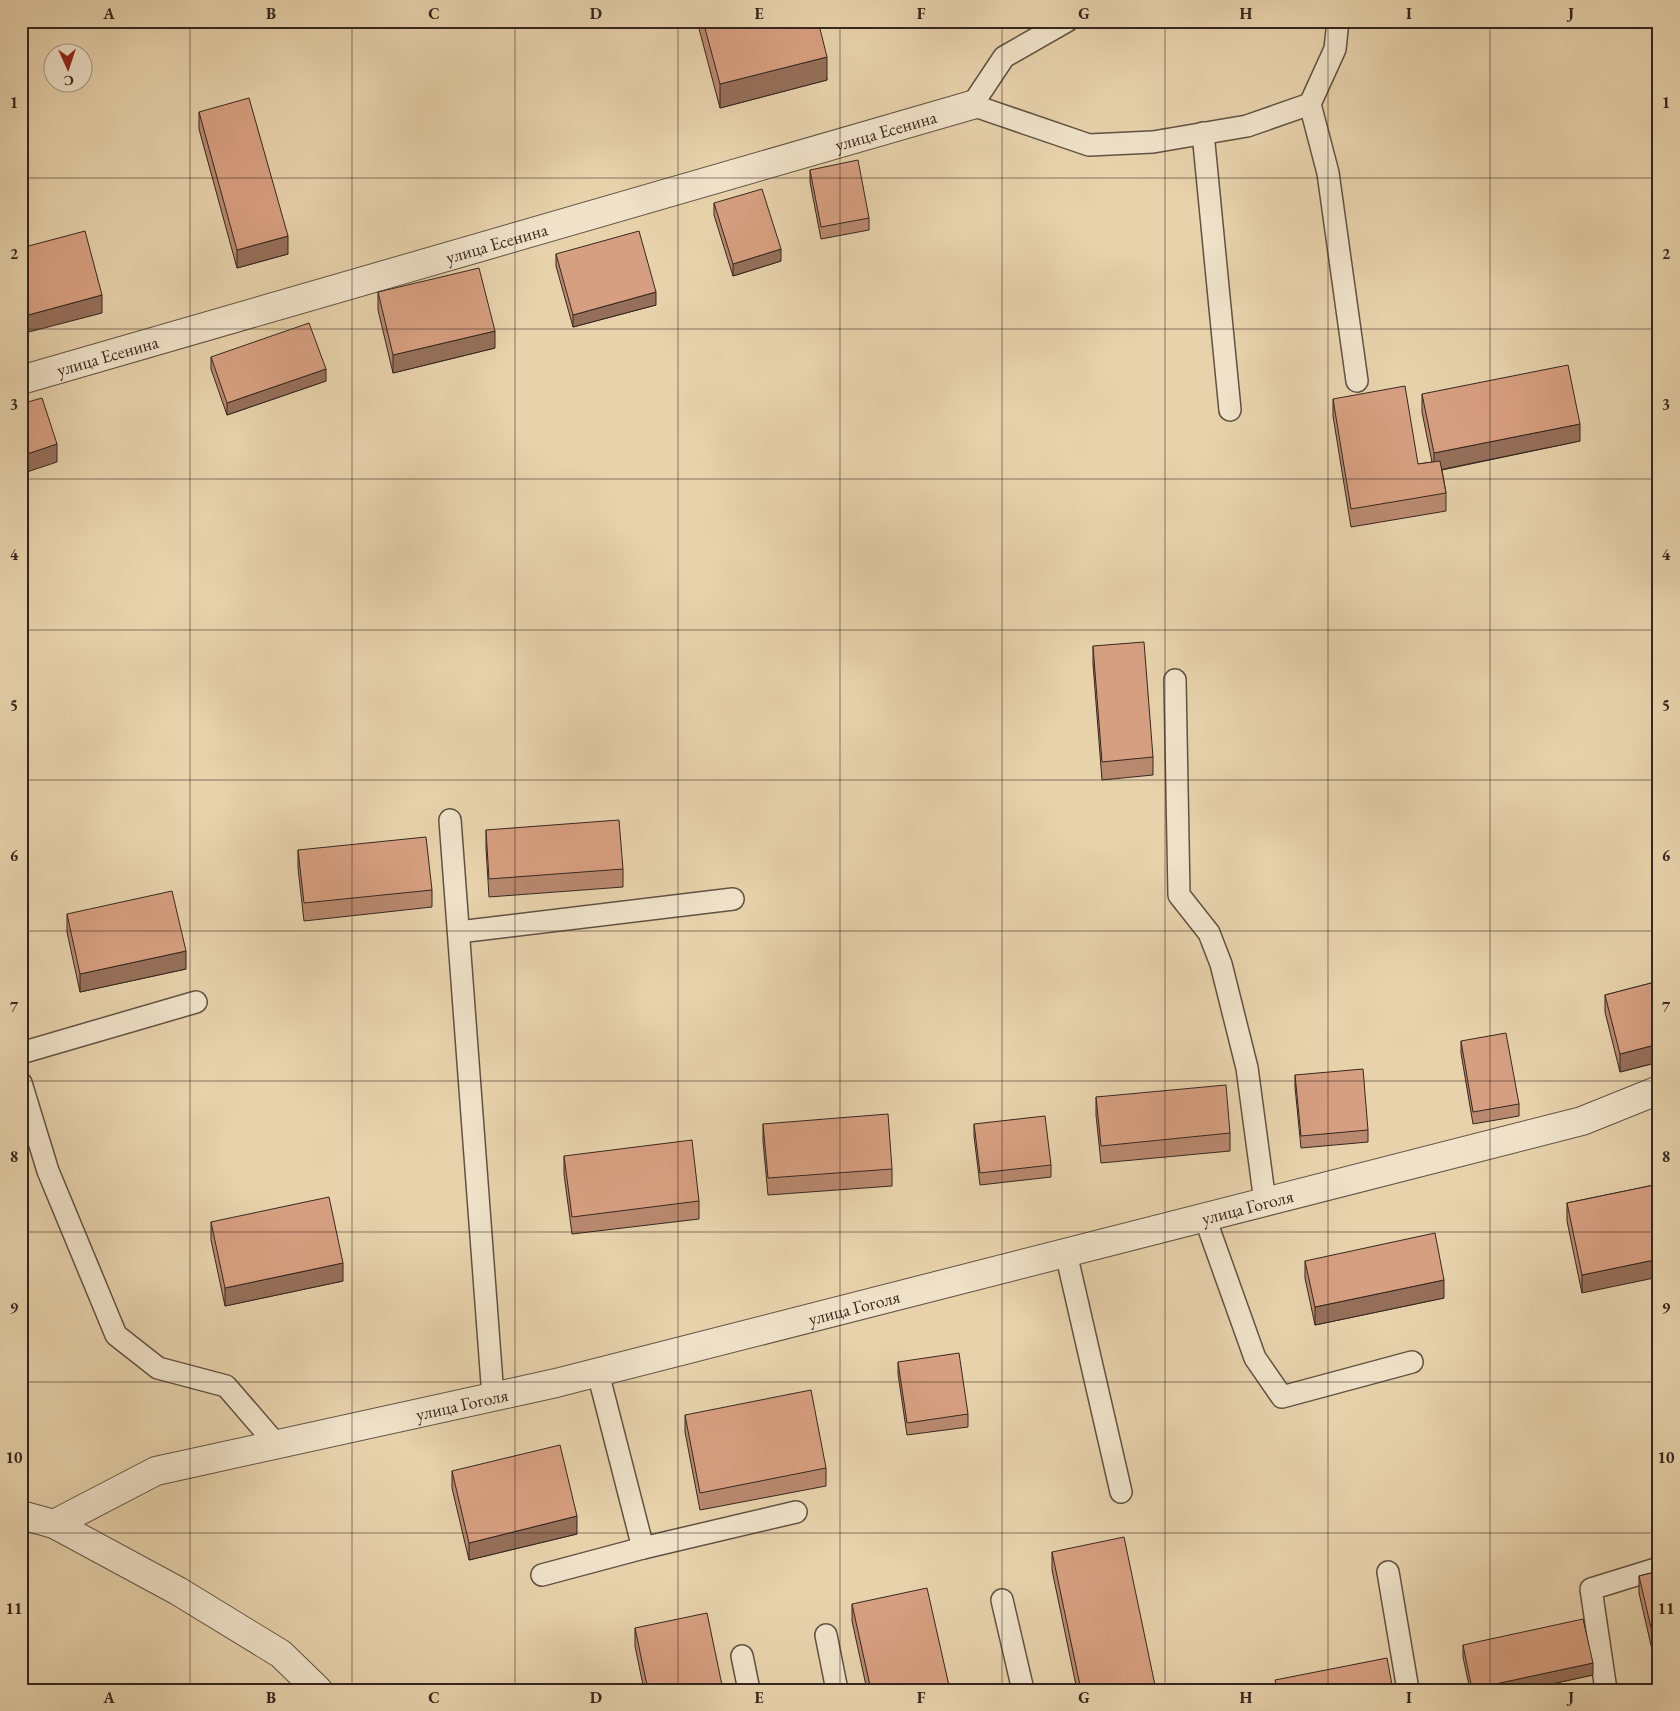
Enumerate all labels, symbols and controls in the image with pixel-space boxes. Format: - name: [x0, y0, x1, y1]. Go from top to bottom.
- text: A: [102, 3, 115, 24]
- text: B: [266, 3, 276, 24]
- text: C: [428, 3, 440, 24]
- text: D: [590, 3, 602, 24]
- text: E: [754, 3, 764, 24]
- text: F: [917, 3, 926, 24]
- text: G: [1078, 3, 1090, 24]
- text: H: [1240, 3, 1253, 24]
- text: I: [1406, 3, 1412, 24]
- text: J: [1566, 3, 1574, 24]
- north arrow: [42, 42, 92, 92]
- text: С: [63, 72, 74, 90]
- text: 1: [10, 92, 18, 113]
- text: 1: [1662, 92, 1670, 113]
- street label: улица Есенина: [832, 104, 940, 156]
- street label: улица Есенина: [443, 217, 551, 268]
- text: 2: [10, 243, 19, 264]
- text: 2: [1662, 243, 1671, 264]
- street label: улица Есенина: [54, 329, 162, 381]
- text: 3: [10, 394, 18, 415]
- text: 3: [1662, 394, 1670, 415]
- text: 4: [10, 544, 19, 565]
- text: 4: [1662, 544, 1671, 565]
- text: 5: [10, 695, 18, 716]
- text: 5: [1662, 695, 1670, 716]
- text: 6: [10, 845, 19, 866]
- text: 6: [1662, 845, 1671, 866]
- text: 7: [10, 996, 19, 1017]
- text: 7: [1662, 996, 1671, 1017]
- text: 8: [10, 1146, 18, 1167]
- text: 8: [1662, 1146, 1670, 1167]
- street label: улица Гоголя: [1199, 1184, 1296, 1229]
- street label: улица Гоголя: [806, 1284, 902, 1330]
- text: 9: [10, 1297, 19, 1318]
- text: 9: [1662, 1297, 1671, 1318]
- street label: улица Гоголя: [413, 1382, 510, 1425]
- text: 10: [6, 1447, 23, 1468]
- text: 10: [1658, 1447, 1675, 1468]
- text: 11: [6, 1598, 22, 1619]
- text: 11: [1658, 1598, 1674, 1619]
- text: A: [102, 1687, 115, 1708]
- text: B: [266, 1687, 276, 1708]
- text: C: [428, 1687, 440, 1708]
- text: D: [590, 1687, 602, 1708]
- text: E: [754, 1687, 764, 1708]
- text: F: [917, 1687, 926, 1708]
- text: G: [1078, 1687, 1090, 1708]
- text: H: [1240, 1687, 1253, 1708]
- text: I: [1406, 1687, 1412, 1708]
- text: J: [1566, 1687, 1574, 1708]

